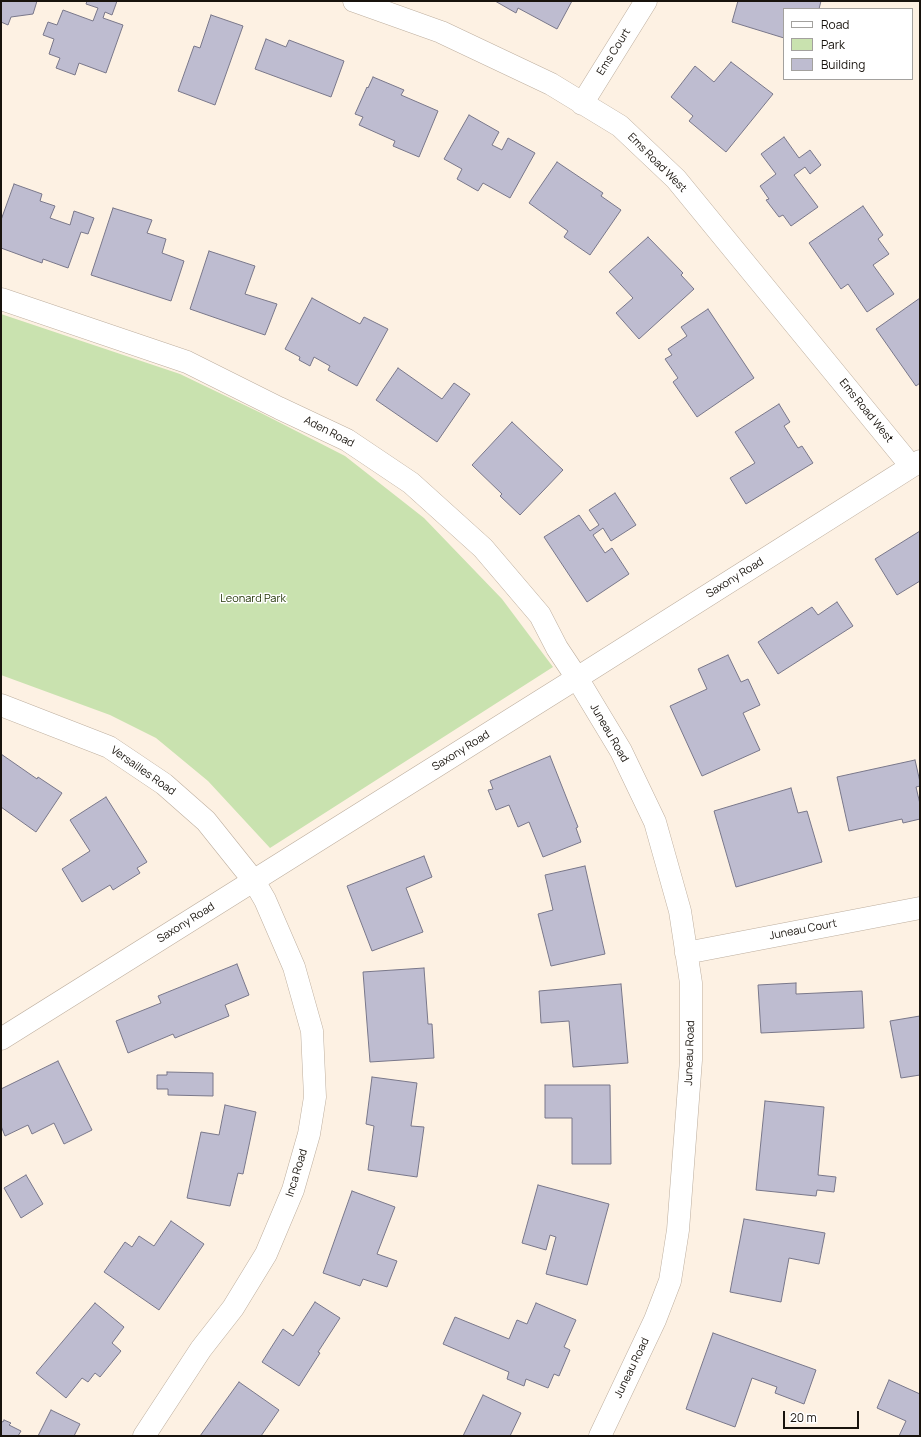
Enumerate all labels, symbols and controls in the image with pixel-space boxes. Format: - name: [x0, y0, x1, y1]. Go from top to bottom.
- legend: [783, 8, 913, 80]
- text: Road: [821, 16, 849, 33]
- street label: Ems Court: [594, 26, 634, 78]
- text: Park: [821, 36, 845, 53]
- text: Building: [821, 56, 865, 73]
- street label: Ems Road West: [625, 131, 689, 195]
- street label: Ems Road West: [836, 377, 896, 445]
- street label: Aden Road: [302, 414, 356, 450]
- street label: Saxony Road: [704, 555, 766, 601]
- park label: Leonard Park: [220, 592, 286, 606]
- street label: Juneau Road: [587, 701, 631, 765]
- street label: Saxony Road: [430, 728, 492, 774]
- street label: Versailles Road: [108, 744, 178, 798]
- street label: Saxony Road: [155, 900, 217, 946]
- street label: Juneau Court: [768, 917, 838, 943]
- street label: Juneau Road: [682, 1020, 698, 1086]
- street label: Inca Road: [283, 1147, 311, 1199]
- street label: Juneau Road: [612, 1336, 652, 1400]
- scale bar: [785, 1403, 861, 1429]
- text: 20 m: [790, 1409, 817, 1426]

